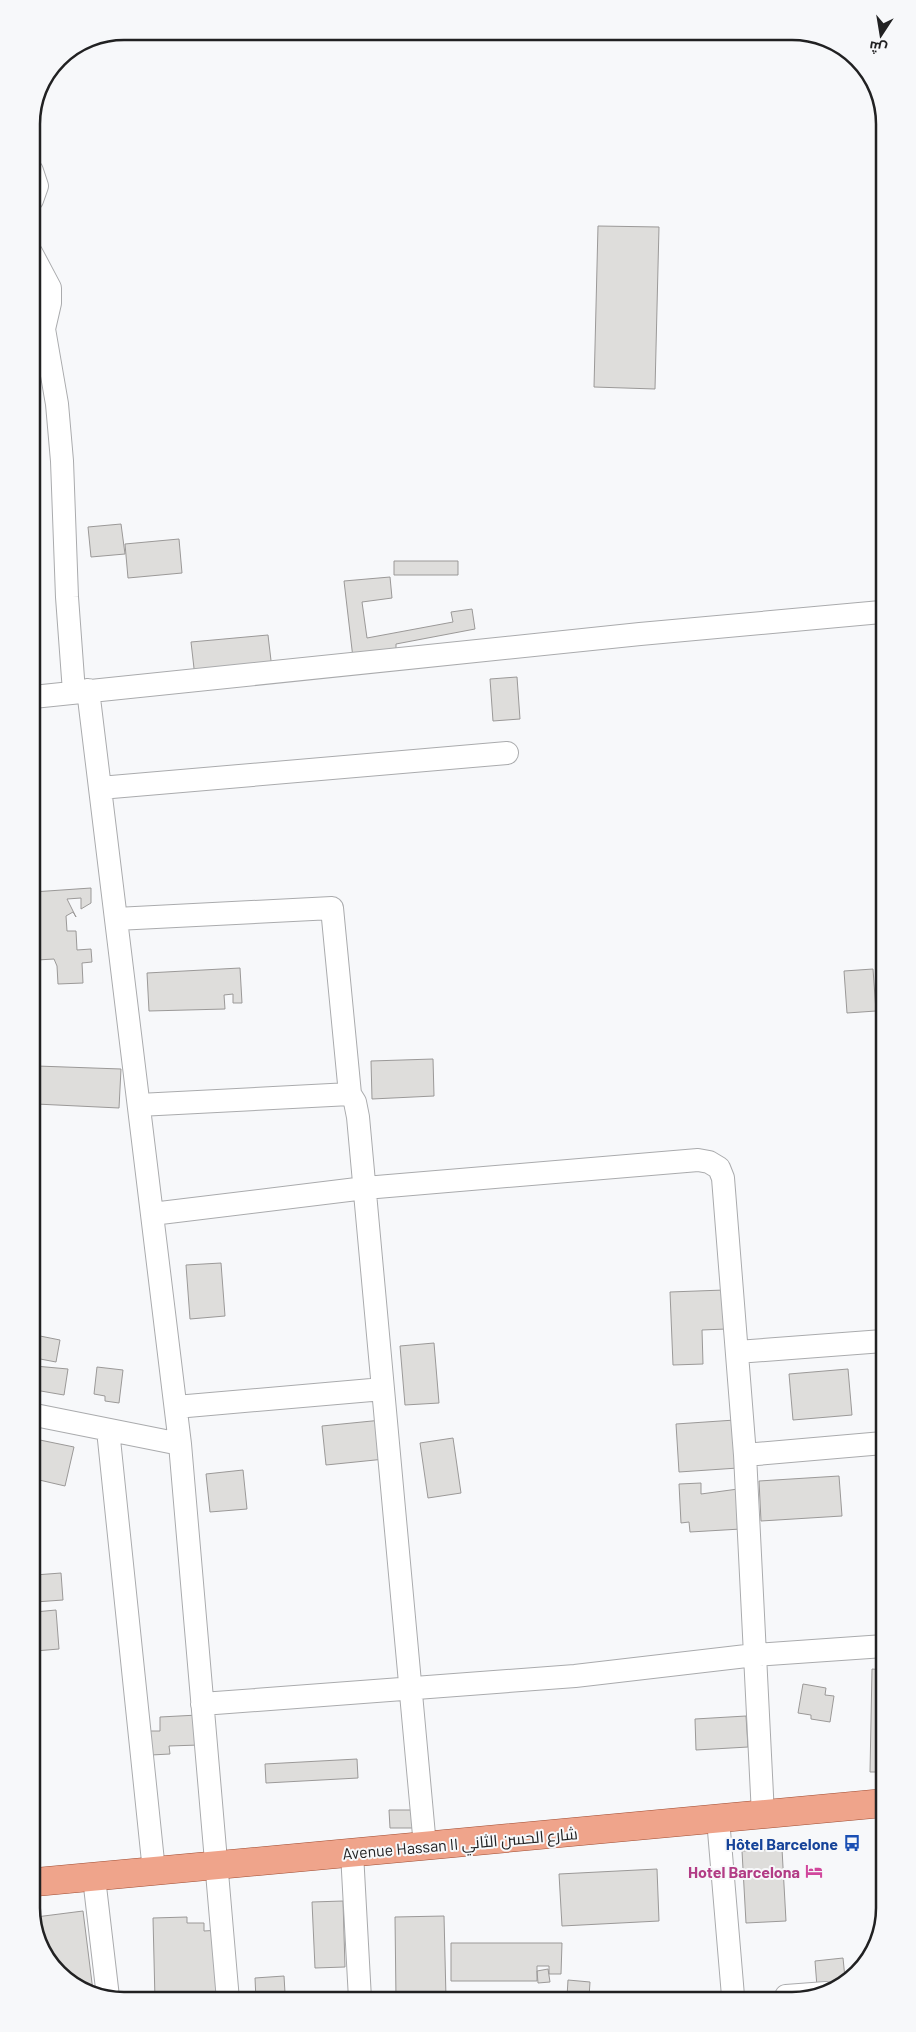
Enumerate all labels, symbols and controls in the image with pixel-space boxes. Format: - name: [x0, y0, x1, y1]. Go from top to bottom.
- north arrow: [856, 10, 906, 60]
- text: ش: [868, 37, 889, 58]
- street label: Avenue Hassan II شارع الحسن الثاني: [341, 1823, 579, 1868]
- bus stop icon: Hôtel Barcelone: [842, 1833, 862, 1853]
- place label: Hôtel Barcelone: [726, 1834, 838, 1853]
- hotel icon: Hotel Barcelona: [804, 1861, 824, 1881]
- place label: Hotel Barcelona: [688, 1862, 800, 1881]

